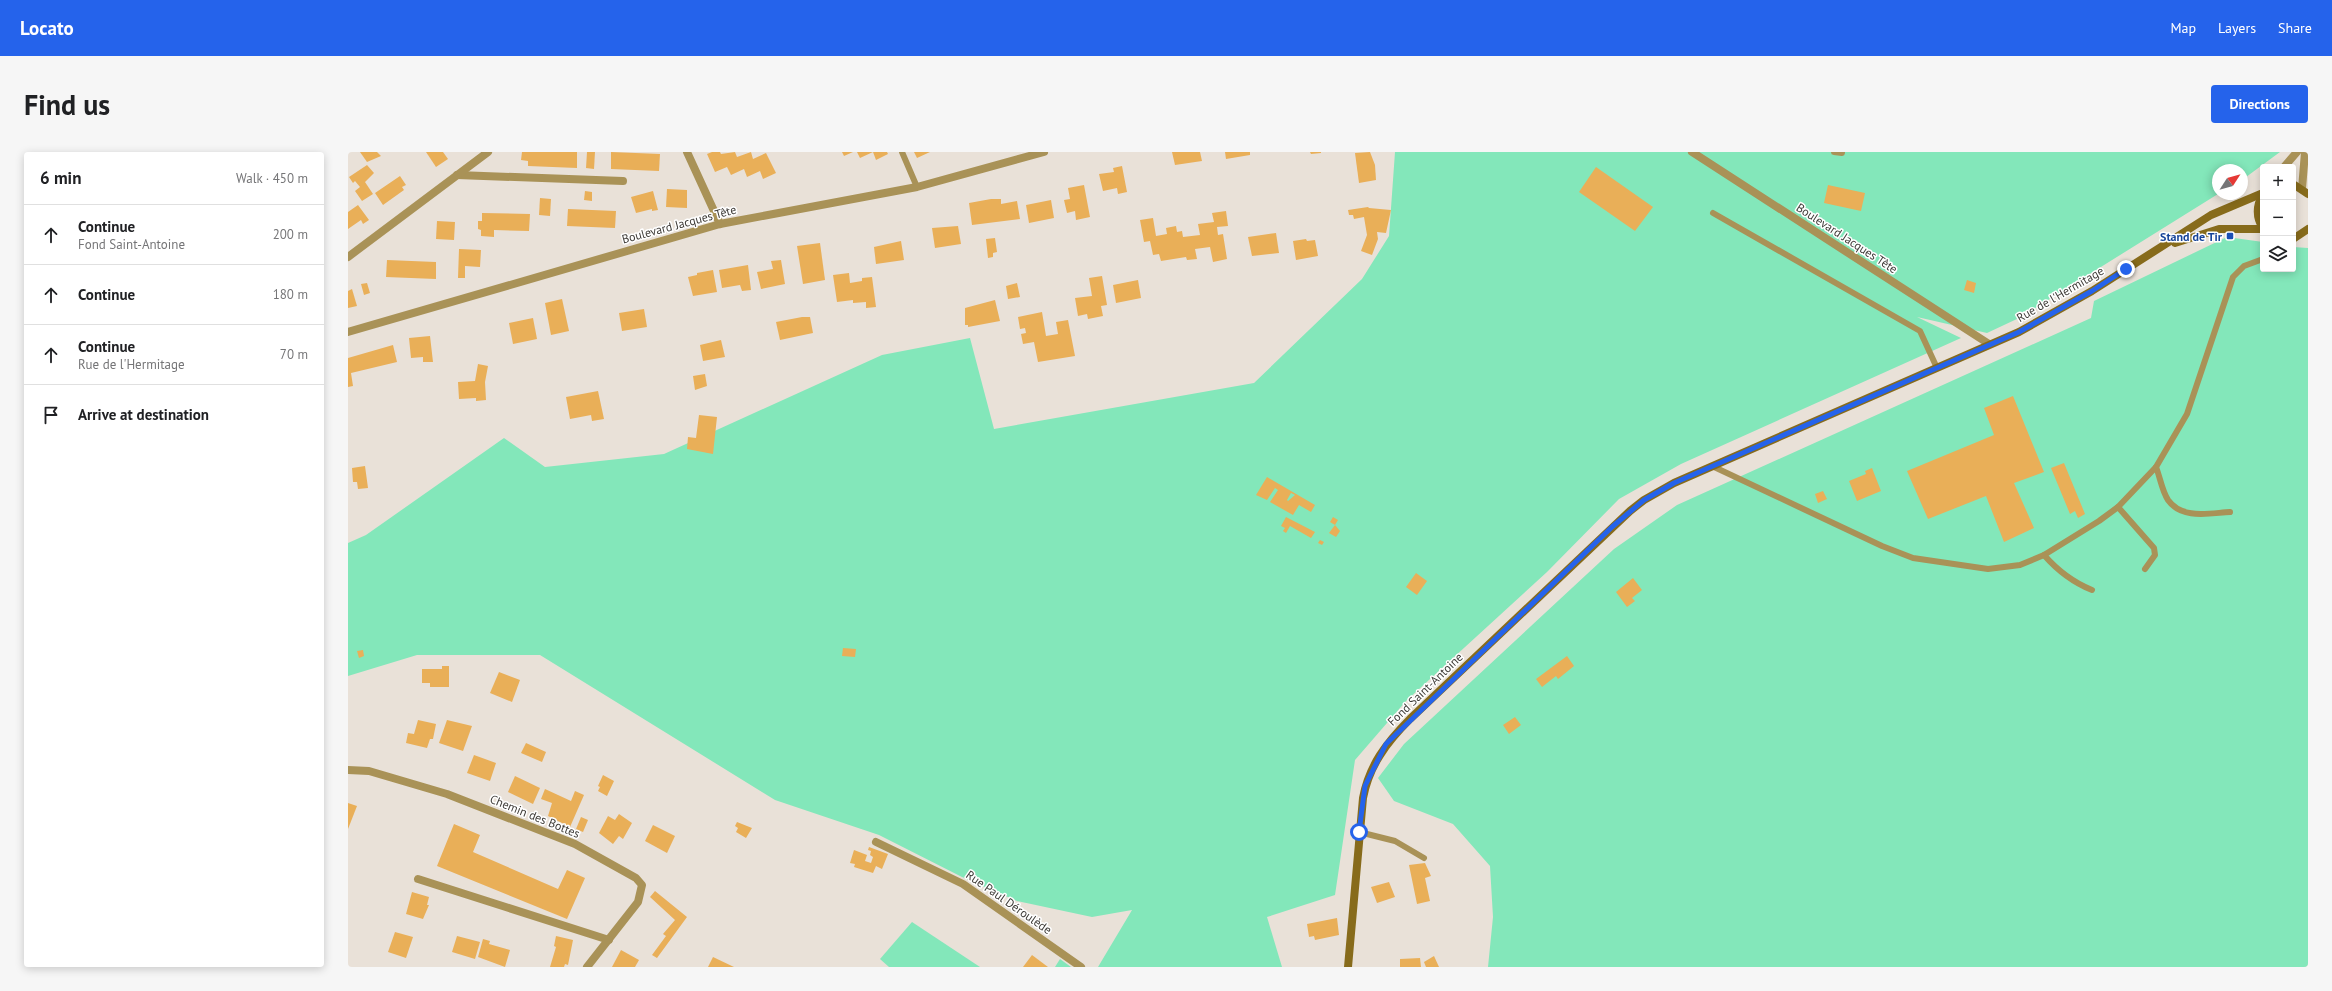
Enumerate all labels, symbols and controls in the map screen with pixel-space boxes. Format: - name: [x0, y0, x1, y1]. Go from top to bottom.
- text: Locato: [20, 16, 74, 40]
- text: Map: [2170, 19, 2196, 37]
- text: Layers: [2218, 19, 2256, 37]
- text: Share: [2278, 19, 2312, 37]
- button: Directions: [2211, 85, 2308, 123]
- text: Find us: [24, 86, 110, 123]
- north arrow: [2212, 164, 2248, 200]
- map controls: [2260, 164, 2296, 272]
- button: +: [2260, 164, 2296, 200]
- text: 6 min: [40, 167, 81, 189]
- text: Walk · 450 m: [236, 170, 308, 187]
- street label: Boulevard Jacques Tête: [1794, 200, 1900, 276]
- button: −: [2260, 200, 2296, 236]
- street label: Boulevard Jacques Tête: [620, 202, 738, 246]
- text: Continue: [78, 217, 135, 236]
- icon: ahead: [40, 224, 62, 246]
- text: 200 m: [273, 226, 308, 243]
- place label: Stand de Tir: [2160, 229, 2223, 244]
- marker: Stand de Tir: [2225, 231, 2235, 241]
- text: Fond Saint-Antoine: [78, 236, 185, 253]
- button: layers: [2260, 236, 2296, 272]
- route end: [2117, 260, 2135, 278]
- street label: Rue de l'Hermitage: [2014, 263, 2106, 325]
- icon: ahead: [40, 284, 62, 306]
- text: Continue: [78, 285, 135, 304]
- text: 180 m: [273, 286, 308, 303]
- text: Continue: [78, 337, 135, 356]
- icon: ahead: [40, 344, 62, 366]
- text: 70 m: [280, 346, 308, 363]
- text: Rue de l'Hermitage: [78, 356, 185, 373]
- icon: arrive: [40, 404, 62, 426]
- text: Arrive at destination: [78, 405, 209, 424]
- street label: Fond Saint-Antoine: [1384, 649, 1466, 729]
- street label: Chemin des Bottes: [488, 791, 582, 841]
- route start: [1350, 823, 1368, 841]
- street label: Rue Paul Déroulède: [963, 867, 1055, 937]

